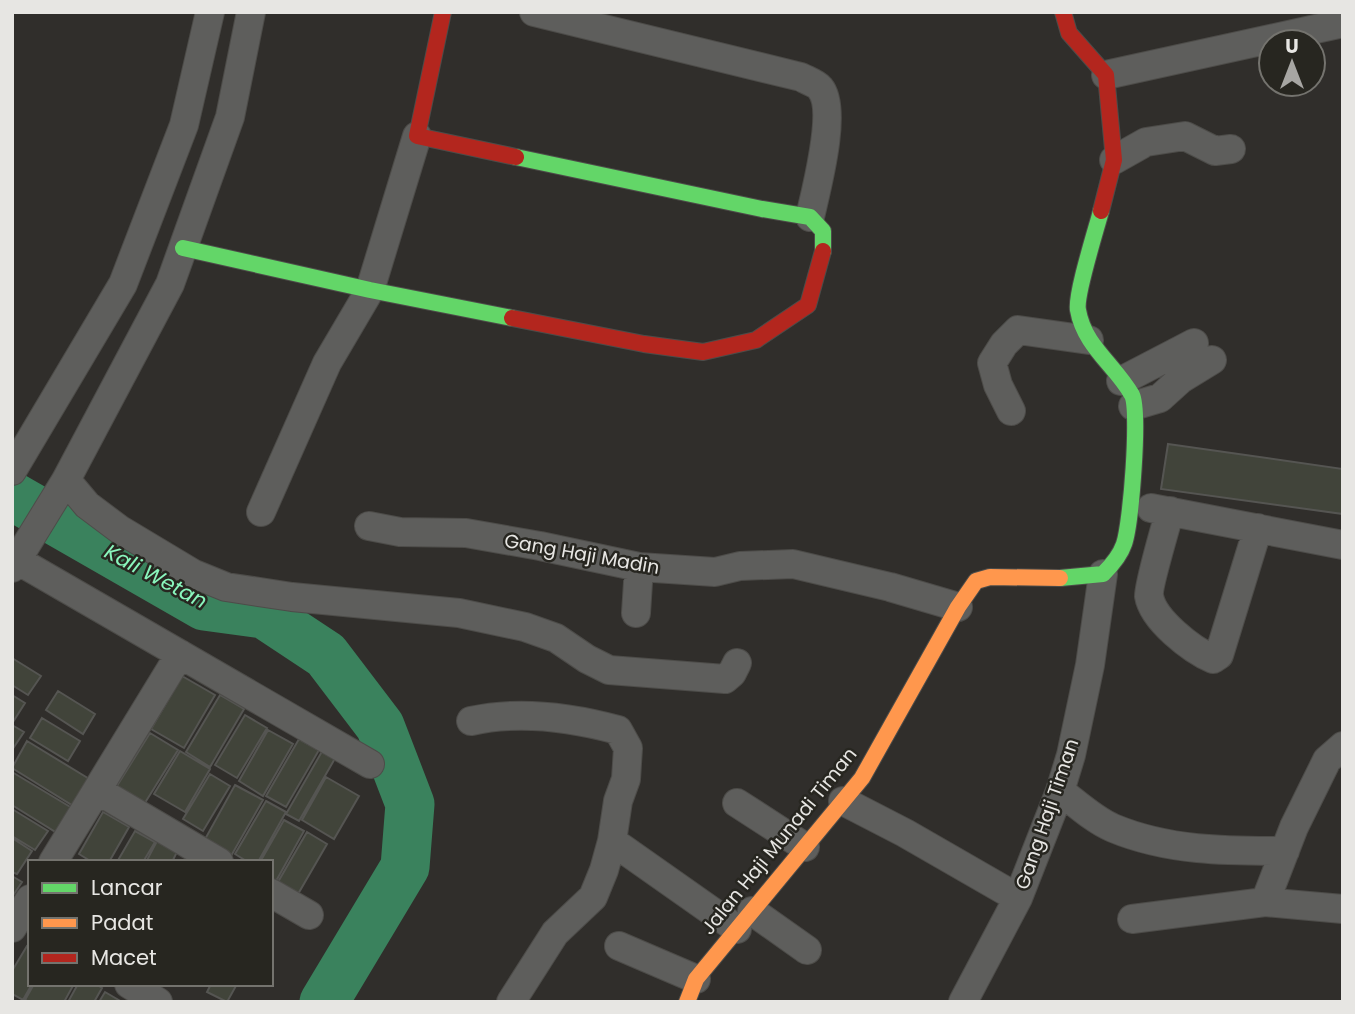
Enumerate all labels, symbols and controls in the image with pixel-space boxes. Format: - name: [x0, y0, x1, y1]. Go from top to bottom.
- north arrow: [1257, 28, 1327, 98]
- text: U: [1285, 33, 1299, 60]
- street label: Gang Haji Madin: [502, 527, 662, 581]
- water label: Kali Wetan: [100, 537, 212, 615]
- street label: Gang Haji Timan: [1009, 735, 1085, 893]
- street label: Jalan Haji Munadi Timan: [695, 742, 863, 940]
- legend: [28, 860, 273, 986]
- text: Lancar: [91, 873, 163, 902]
- text: Padat: [91, 908, 153, 937]
- text: Macet: [91, 943, 157, 972]

